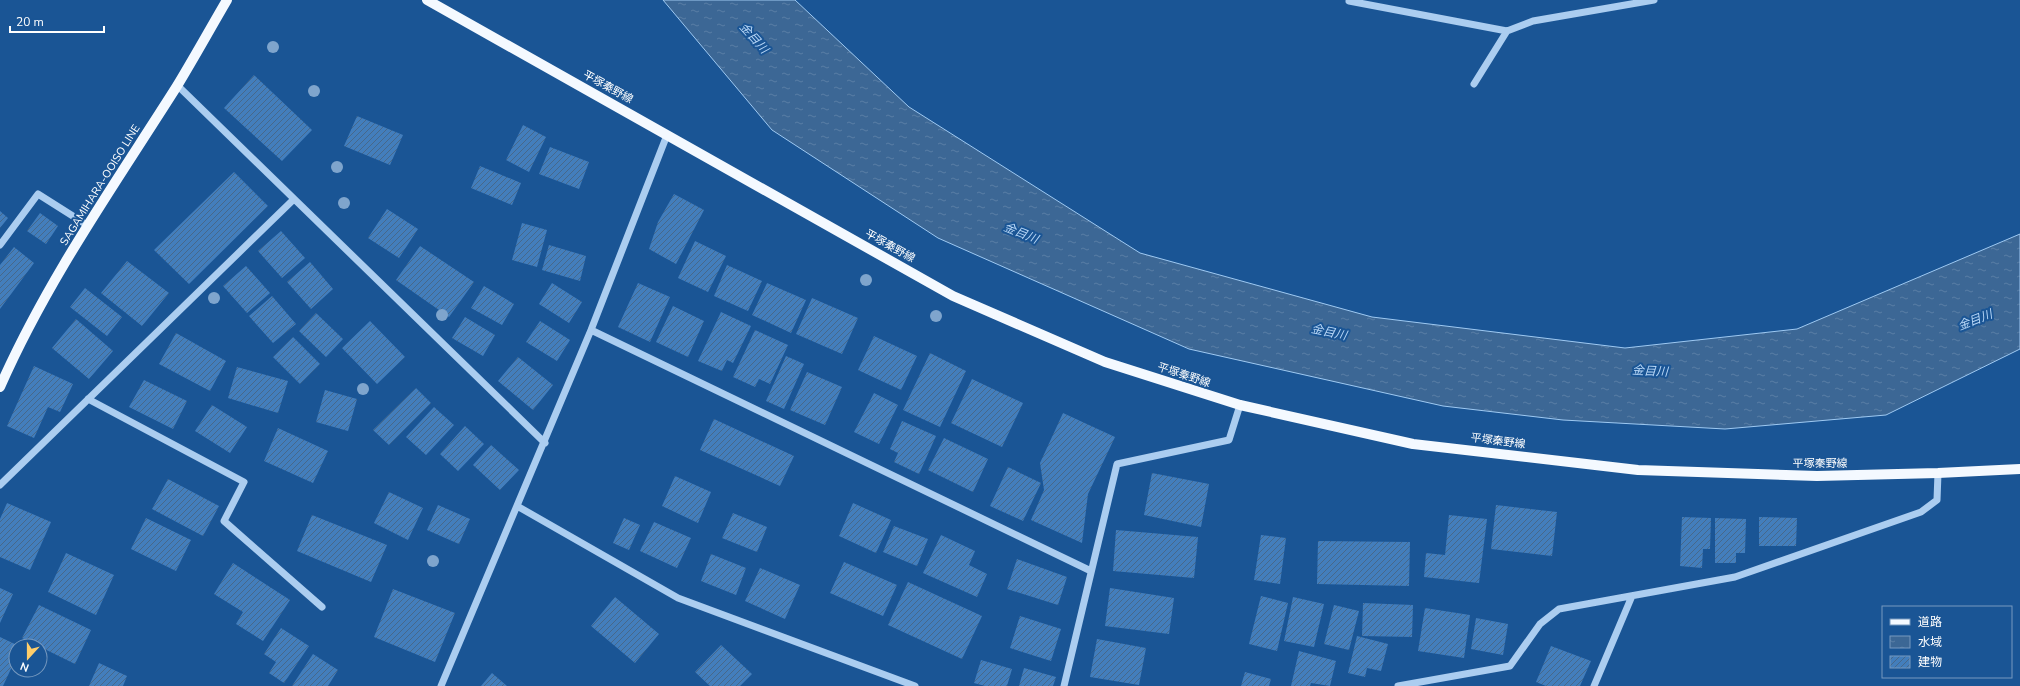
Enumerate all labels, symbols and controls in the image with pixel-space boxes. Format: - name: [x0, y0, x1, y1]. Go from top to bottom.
- scale bar: [10, 8, 104, 34]
- text: 20 m: [16, 14, 44, 30]
- water label: 金目川: [736, 19, 773, 58]
- street label: 平塚秦野線: [580, 67, 636, 107]
- street label: SAGAMIHARA-OOISO LINE: [57, 122, 143, 248]
- water label: 金目川: [1001, 219, 1043, 248]
- street label: 平塚秦野線: [862, 226, 918, 266]
- water label: 金目川: [1955, 305, 1997, 334]
- water label: 金目川: [1310, 320, 1350, 344]
- street label: 平塚秦野線: [1156, 359, 1212, 391]
- water label: 金目川: [1632, 362, 1670, 380]
- street label: 平塚秦野線: [1470, 430, 1526, 452]
- street label: 平塚秦野線: [1793, 456, 1848, 471]
- legend: [1882, 606, 2012, 678]
- text: 道路: [1918, 614, 1942, 630]
- text: 水域: [1918, 634, 1942, 650]
- north arrow: [8, 638, 48, 678]
- text: 建物: [1918, 654, 1942, 670]
- text: N: [18, 658, 31, 675]

